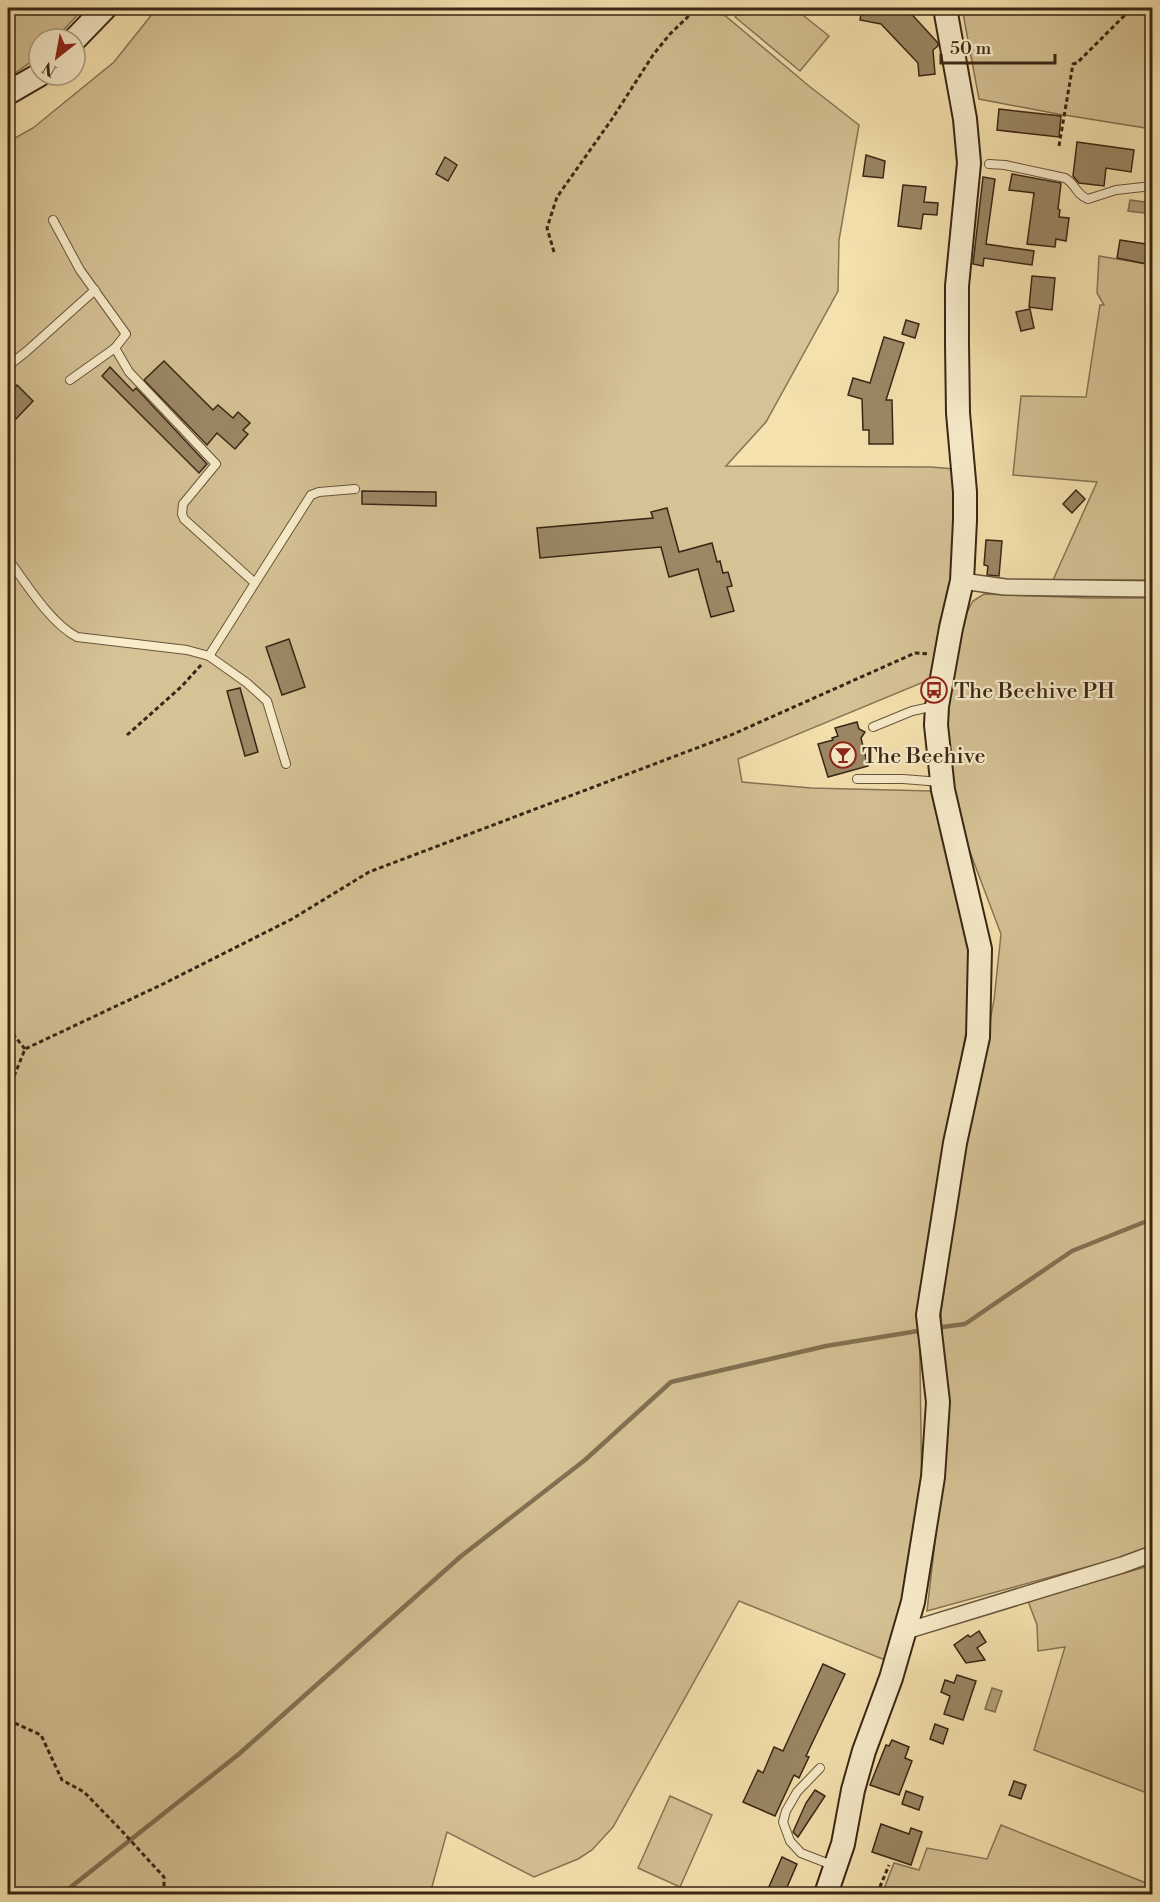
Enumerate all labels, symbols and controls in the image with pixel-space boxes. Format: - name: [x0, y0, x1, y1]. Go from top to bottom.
- north arrow: [27, 27, 87, 87]
- scale bar: [941, 27, 1055, 65]
- text: 50 m: [950, 37, 992, 60]
- text: N: [39, 57, 60, 81]
- bus stop icon: The Beehive PH: [919, 675, 949, 705]
- place label: The Beehive PH: [954, 678, 1115, 705]
- bar icon: The Beehive: [828, 740, 858, 770]
- place label: The Beehive: [862, 743, 986, 770]

